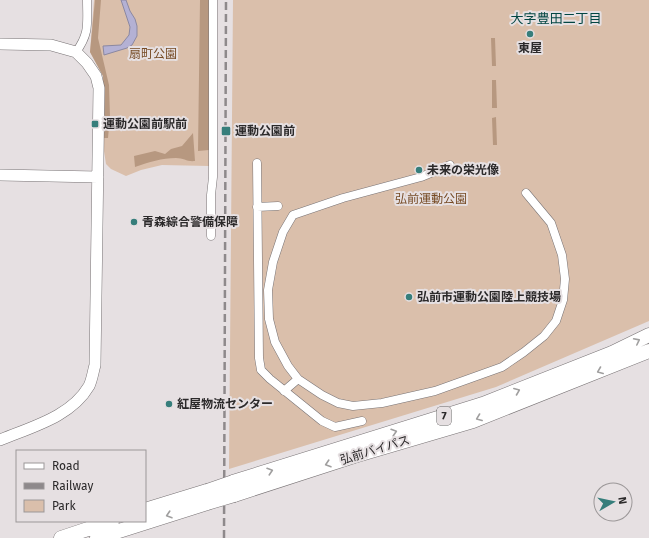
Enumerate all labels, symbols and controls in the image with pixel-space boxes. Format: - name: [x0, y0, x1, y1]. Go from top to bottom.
- district label: 大字豊田二丁目: [510, 11, 602, 26]
- marker: 東屋: [525, 29, 535, 39]
- place label: 東屋: [518, 41, 542, 55]
- park label: 扇町公園: [129, 47, 177, 61]
- place label: 運動公園前駅前: [103, 117, 187, 131]
- marker: 運動公園前駅前: [90, 119, 100, 129]
- place label: 運動公園前: [235, 124, 295, 138]
- marker: 運動公園前: [220, 125, 232, 137]
- place label: 未来の栄光像: [427, 163, 499, 177]
- marker: 未来の栄光像: [414, 165, 424, 175]
- park label: 弘前運動公園: [395, 192, 467, 206]
- place label: 青森綜合警備保障: [142, 215, 238, 229]
- marker: 青森綜合警備保障: [129, 217, 139, 227]
- place label: 弘前市運動公園陸上競技場: [417, 290, 561, 304]
- marker: 弘前市運動公園陸上競技場: [404, 292, 414, 302]
- one-way arrow: [633, 338, 640, 345]
- one-way arrow: [596, 366, 603, 374]
- one-way arrow: [514, 387, 521, 395]
- place label: 紅屋物流センター: [177, 397, 273, 411]
- marker: 紅屋物流センター: [164, 399, 174, 409]
- road number: 7: [437, 407, 451, 425]
- one-way arrow: [475, 414, 482, 422]
- one-way arrow: [390, 428, 397, 437]
- street label: 弘前バイパス: [339, 433, 411, 467]
- legend: [16, 450, 146, 522]
- text: Road: [52, 459, 80, 473]
- one-way arrow: [324, 460, 331, 468]
- one-way arrow: [266, 467, 273, 475]
- text: Railway: [52, 479, 93, 493]
- north arrow: [593, 482, 633, 522]
- text: N: [615, 496, 629, 505]
- text: Park: [52, 499, 76, 513]
- one-way arrow: [166, 510, 173, 519]

